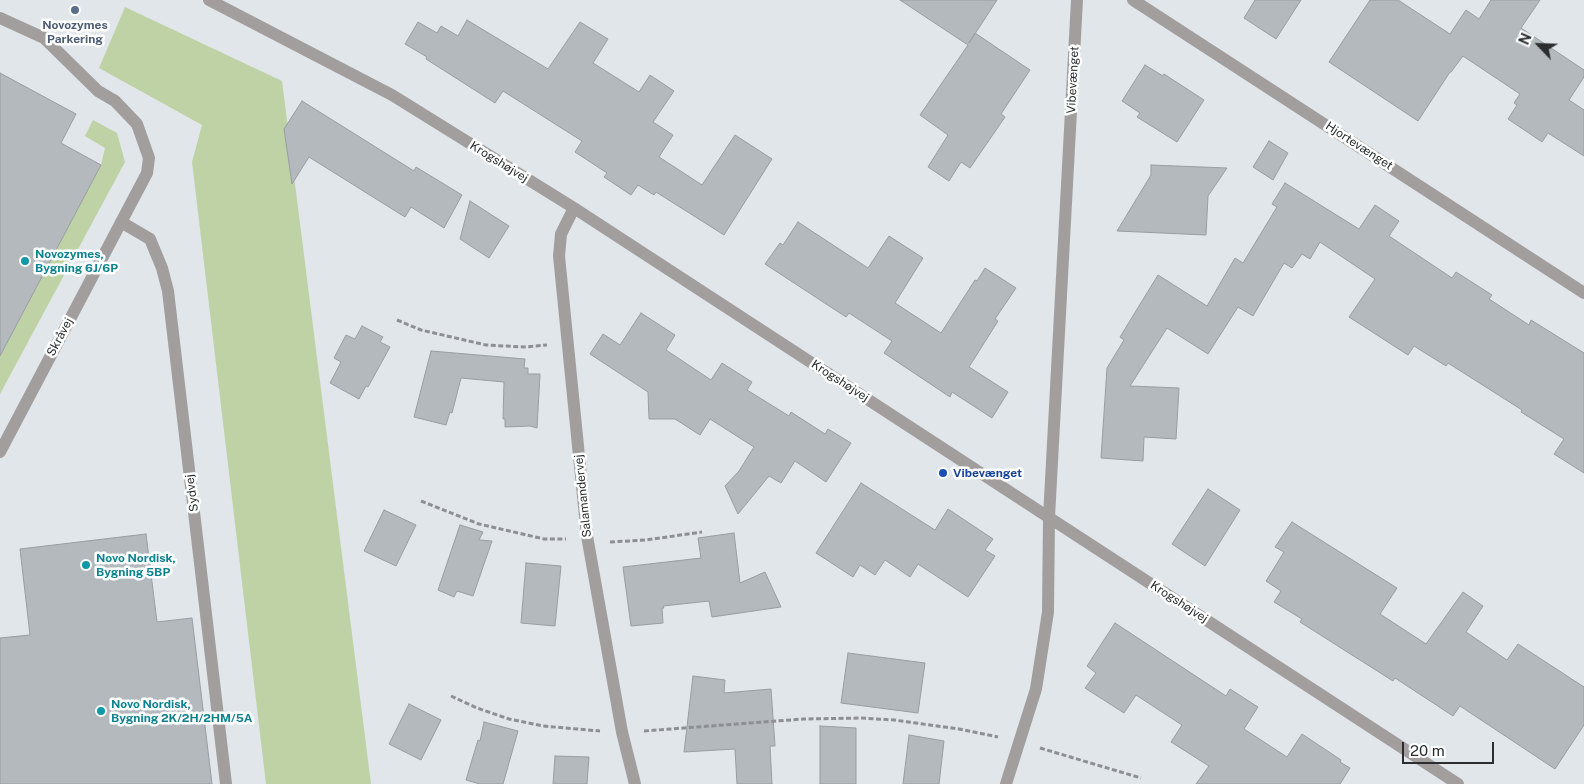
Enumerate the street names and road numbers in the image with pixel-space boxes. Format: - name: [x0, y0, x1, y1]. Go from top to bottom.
- street label: Vibevænget: [1064, 46, 1082, 114]
- street label: Hjortevænget: [1323, 119, 1395, 173]
- street label: Krogshøjvej: [467, 138, 531, 186]
- street label: Skråvej: [44, 315, 76, 359]
- street label: Krogshøjvej: [808, 357, 872, 405]
- street label: Salamandervej: [571, 454, 595, 538]
- street label: Sydvej: [183, 474, 201, 512]
- street label: Krogshøjvej: [1147, 578, 1211, 626]

